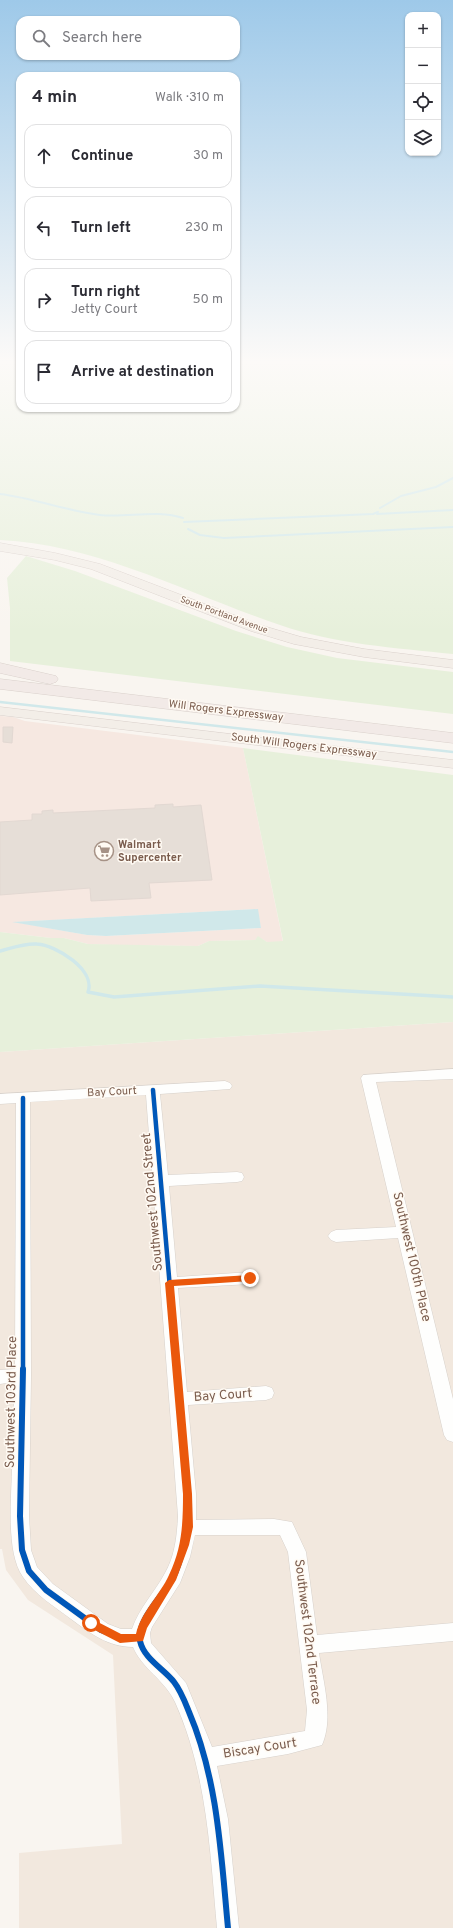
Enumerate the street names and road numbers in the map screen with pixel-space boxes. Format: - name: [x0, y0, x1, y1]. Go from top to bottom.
- street label: South Portland Avenue: [179, 594, 270, 636]
- street label: Will Rogers Expressway: [168, 697, 284, 725]
- street label: South Will Rogers Expressway: [230, 730, 378, 762]
- street label: Bay Court: [87, 1084, 137, 1100]
- street label: Southwest 102nd Street: [139, 1132, 167, 1272]
- street label: Southwest 100th Place: [388, 1191, 434, 1323]
- street label: Southwest 103rd Place: [3, 1336, 21, 1468]
- street label: Bay Court: [193, 1386, 253, 1406]
- street label: Southwest 102nd Terrace: [290, 1558, 324, 1706]
- street label: Biscay Court: [222, 1735, 298, 1763]

